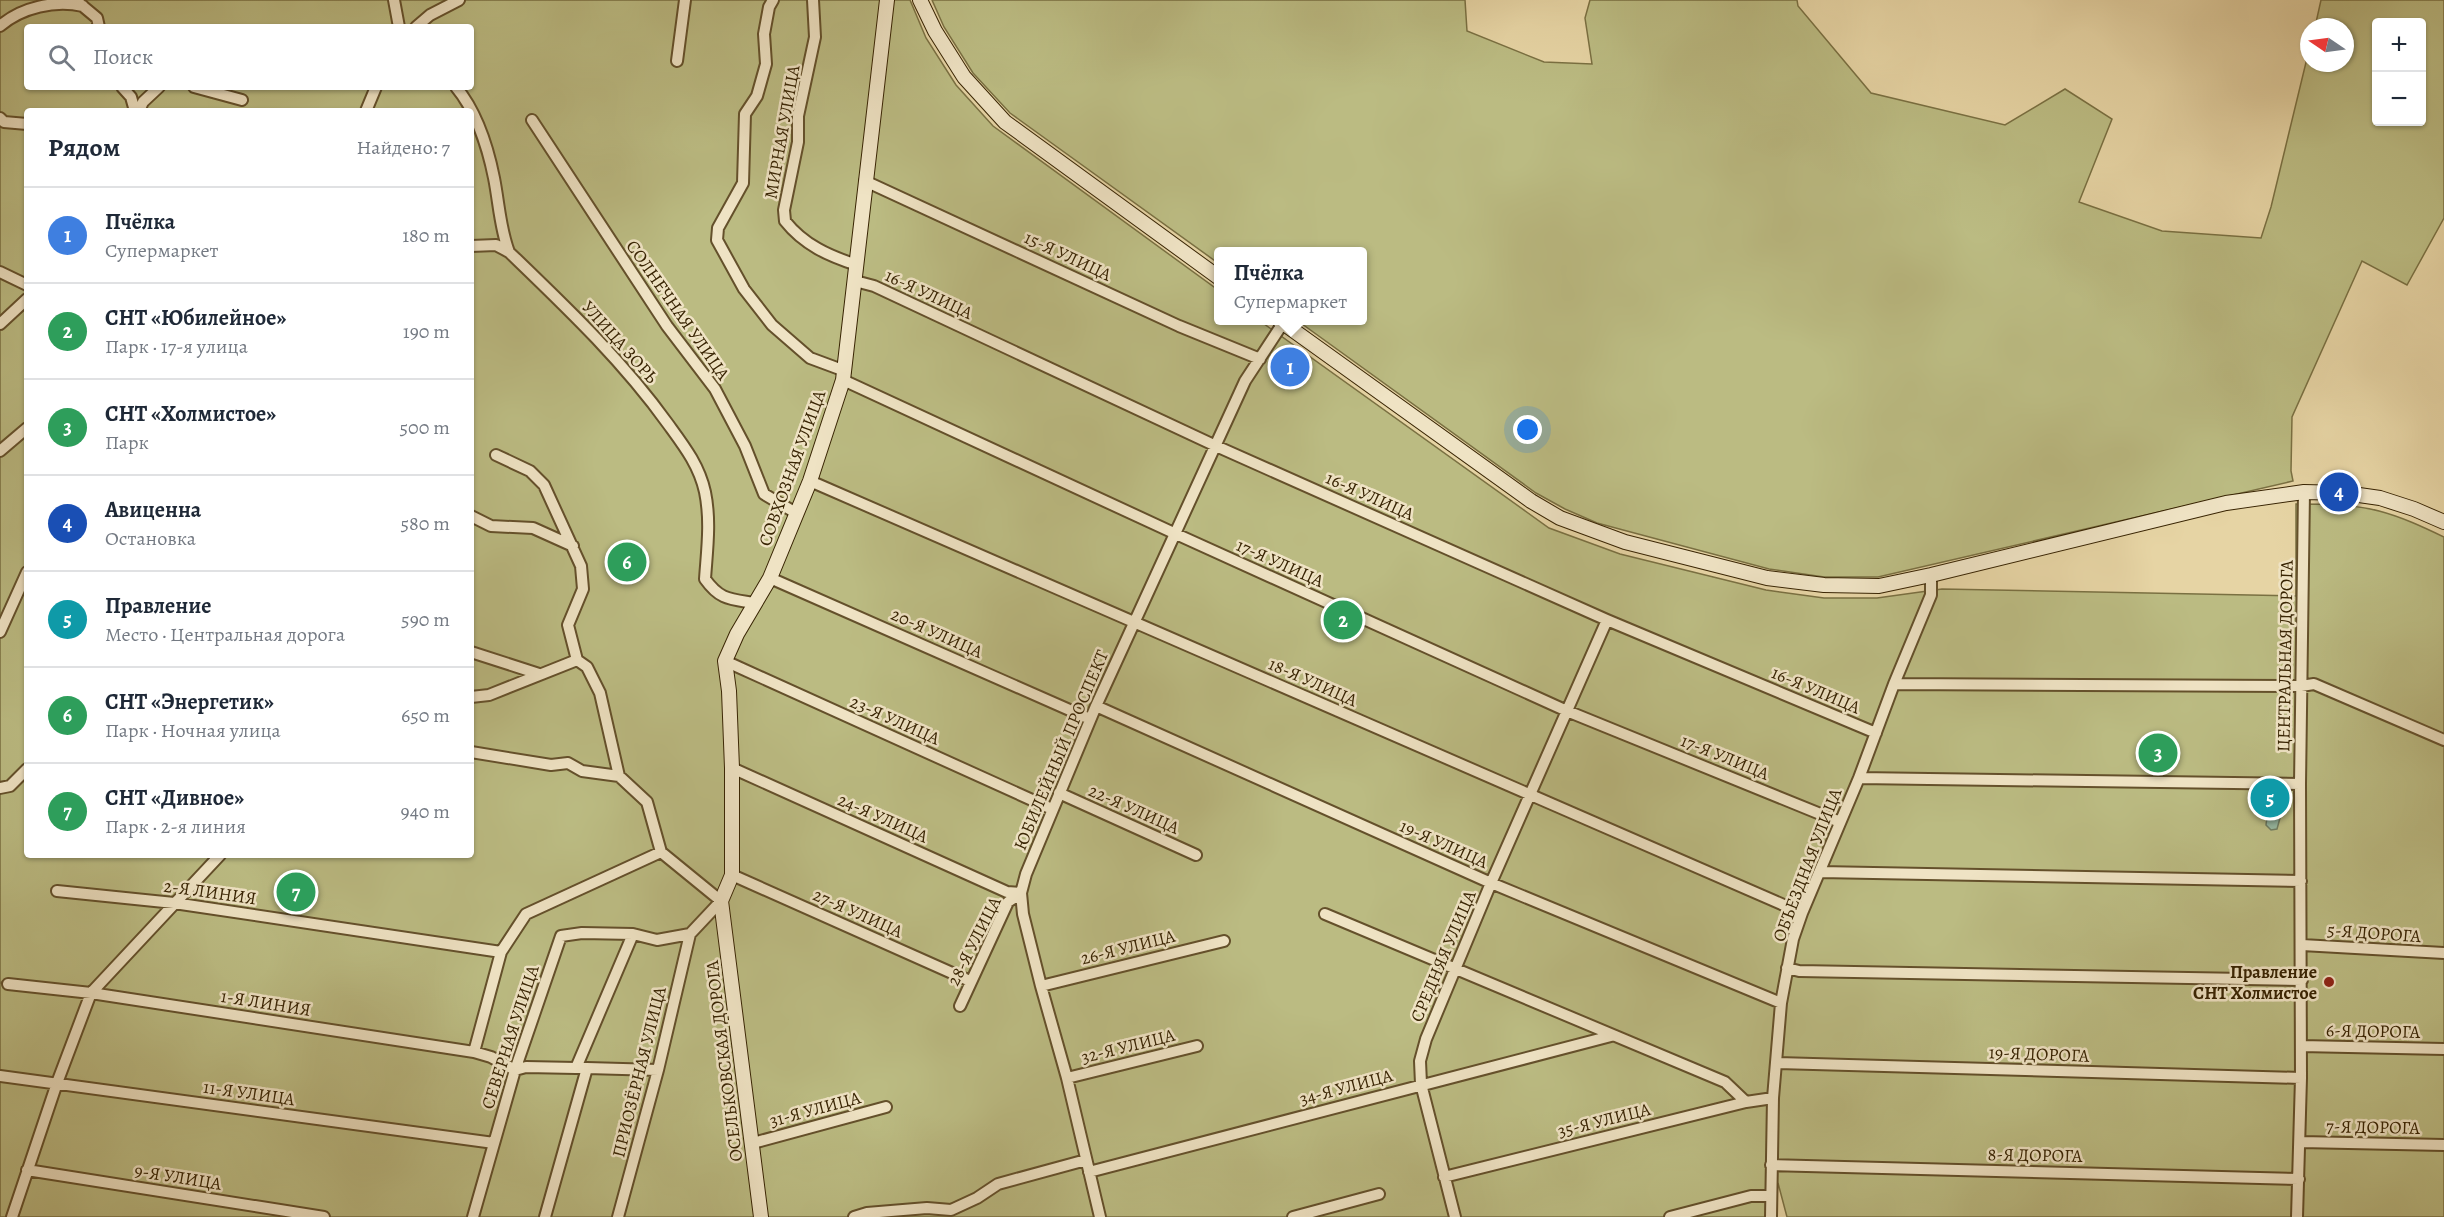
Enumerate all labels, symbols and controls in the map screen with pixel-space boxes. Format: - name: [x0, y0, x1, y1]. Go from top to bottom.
- north arrow: [2300, 18, 2354, 72]
- map controls: [2372, 18, 2426, 126]
- button: +: [2372, 18, 2426, 72]
- search box: [24, 24, 474, 90]
- icon: search: [45, 41, 78, 74]
- text: Поиск: [93, 42, 153, 72]
- street label: МИРНАЯ УЛИЦА: [758, 63, 806, 201]
- button: −: [2372, 72, 2426, 126]
- text: Рядом: [48, 130, 120, 165]
- text: Найдено: 7: [357, 134, 450, 161]
- text: Пчёлка: [105, 207, 175, 237]
- text: 1: [64, 222, 71, 249]
- text: 180 m: [402, 222, 450, 249]
- street label: 15-Я УЛИЦА: [1021, 225, 1116, 287]
- street label: СОЛНЕЧНАЯ УЛИЦА: [621, 235, 736, 385]
- text: Супермаркет: [105, 237, 219, 264]
- popup: [1214, 247, 1367, 325]
- text: Пчёлка: [1234, 258, 1304, 288]
- street label: 16-Я УЛИЦА: [881, 263, 977, 325]
- text: Супермаркет: [1234, 288, 1347, 315]
- street label: УЛИЦА ЗОРЬ: [576, 295, 664, 389]
- text: СНТ «Юбилейное»: [105, 303, 286, 333]
- text: 2: [63, 318, 72, 345]
- text: 190 m: [403, 318, 450, 345]
- text: Парк · 17-я улица: [105, 333, 248, 360]
- pin: 1: [1270, 344, 1310, 389]
- street label: СОВХОЗНАЯ УЛИЦА: [753, 386, 832, 549]
- text: СНТ «Холмистое»: [105, 399, 276, 429]
- text: 3: [63, 414, 72, 441]
- text: 500 m: [399, 414, 450, 441]
- your location: [1513, 415, 1542, 444]
- text: Парк: [105, 429, 149, 456]
- street label: 16-Я УЛИЦА: [1322, 466, 1418, 526]
- pin: 4: [2320, 470, 2358, 514]
- text: Авиценна: [105, 495, 201, 525]
- text: 4: [63, 510, 72, 537]
- text: 580 m: [400, 510, 450, 537]
- text: Остановка: [105, 525, 196, 552]
- street label: 17-Я УЛИЦА: [1232, 533, 1328, 593]
- pin: 6: [608, 540, 646, 584]
- street label: ЦЕНТРАЛЬНАЯ ДОРОГА: [2271, 559, 2299, 752]
- text: Правление: [105, 591, 211, 621]
- pin: 2: [1324, 598, 1362, 642]
- street label: 20-Я УЛИЦА: [887, 602, 987, 664]
- text: 5: [63, 606, 72, 633]
- text: 590 m: [401, 606, 450, 633]
- text: Место · Центральная дорога: [105, 621, 345, 648]
- street label: ЮБИЛЕЙНЫЙ ПРОСПЕКТ: [1008, 646, 1114, 854]
- street label: 18-Я УЛИЦА: [1265, 652, 1362, 712]
- street label: 16-Я УЛИЦА: [1768, 661, 1864, 720]
- text: СНТ «Энергетик»: [105, 687, 274, 717]
- street label: 23-Я УЛИЦА: [846, 690, 944, 751]
- text: 6: [63, 702, 72, 729]
- text: 650 m: [401, 702, 450, 729]
- text: Парк · Ночная улица: [105, 717, 281, 744]
- street label: 17-Я УЛИЦА: [1677, 728, 1773, 786]
- pin: 3: [2138, 730, 2178, 776]
- pin: 5: [2250, 776, 2290, 820]
- street label: 22-Я УЛИЦА: [1085, 778, 1184, 840]
- text: СНТ «Дивное»: [105, 783, 244, 813]
- street label: ОБЪЕЗДНАЯ УЛИЦА: [1767, 784, 1848, 945]
- street label: 24-Я УЛИЦА: [834, 787, 932, 849]
- text: 7: [63, 798, 72, 825]
- text: 940 m: [401, 798, 450, 825]
- text: Парк · 2-я линия: [105, 813, 246, 840]
- street label: 19-Я УЛИЦА: [1396, 814, 1492, 874]
- pin: 7: [276, 870, 316, 914]
- street label: 2-Я ЛИНИЯ: [162, 874, 258, 910]
- street label: 27-Я УЛИЦА: [809, 883, 907, 944]
- street label: СРЕДНЯЯ УЛИЦА: [1404, 886, 1482, 1025]
- street label: 28-Я УЛИЦА: [941, 892, 1007, 990]
- street label: 5-Я ДОРОГА: [2326, 918, 2422, 948]
- street label: 26-Я УЛИЦА: [1078, 924, 1178, 970]
- street label: ОСЕЛЬКОВСКАЯ ДОРОГА: [700, 958, 748, 1163]
- place label: Правление СНТ Холмистое: [2193, 960, 2317, 1005]
- street label: СЕВЕРНАЯ УЛИЦА: [475, 962, 545, 1112]
- marker: Правление СНТ Холмистое: [2322, 975, 2336, 989]
- street label: 1-Я ЛИНИЯ: [219, 984, 313, 1022]
- street label: ПРИОЗЁРНАЯ УЛИЦА: [606, 984, 672, 1160]
- street label: 6-Я ДОРОГА: [2326, 1018, 2421, 1044]
- street label: 32-Я УЛИЦА: [1079, 1023, 1178, 1069]
- street label: 19-Я ДОРОГА: [1988, 1040, 2090, 1068]
- street label: 34-Я УЛИЦА: [1297, 1063, 1396, 1111]
- street label: 11-Я УЛИЦА: [202, 1075, 297, 1111]
- street label: 31-Я УЛИЦА: [767, 1085, 864, 1133]
- street label: 35-Я УЛИЦА: [1555, 1097, 1653, 1143]
- street label: 7-Я ДОРОГА: [2326, 1114, 2421, 1140]
- street label: 8-Я ДОРОГА: [1987, 1142, 2083, 1168]
- street label: 9-Я УЛИЦА: [133, 1158, 224, 1196]

